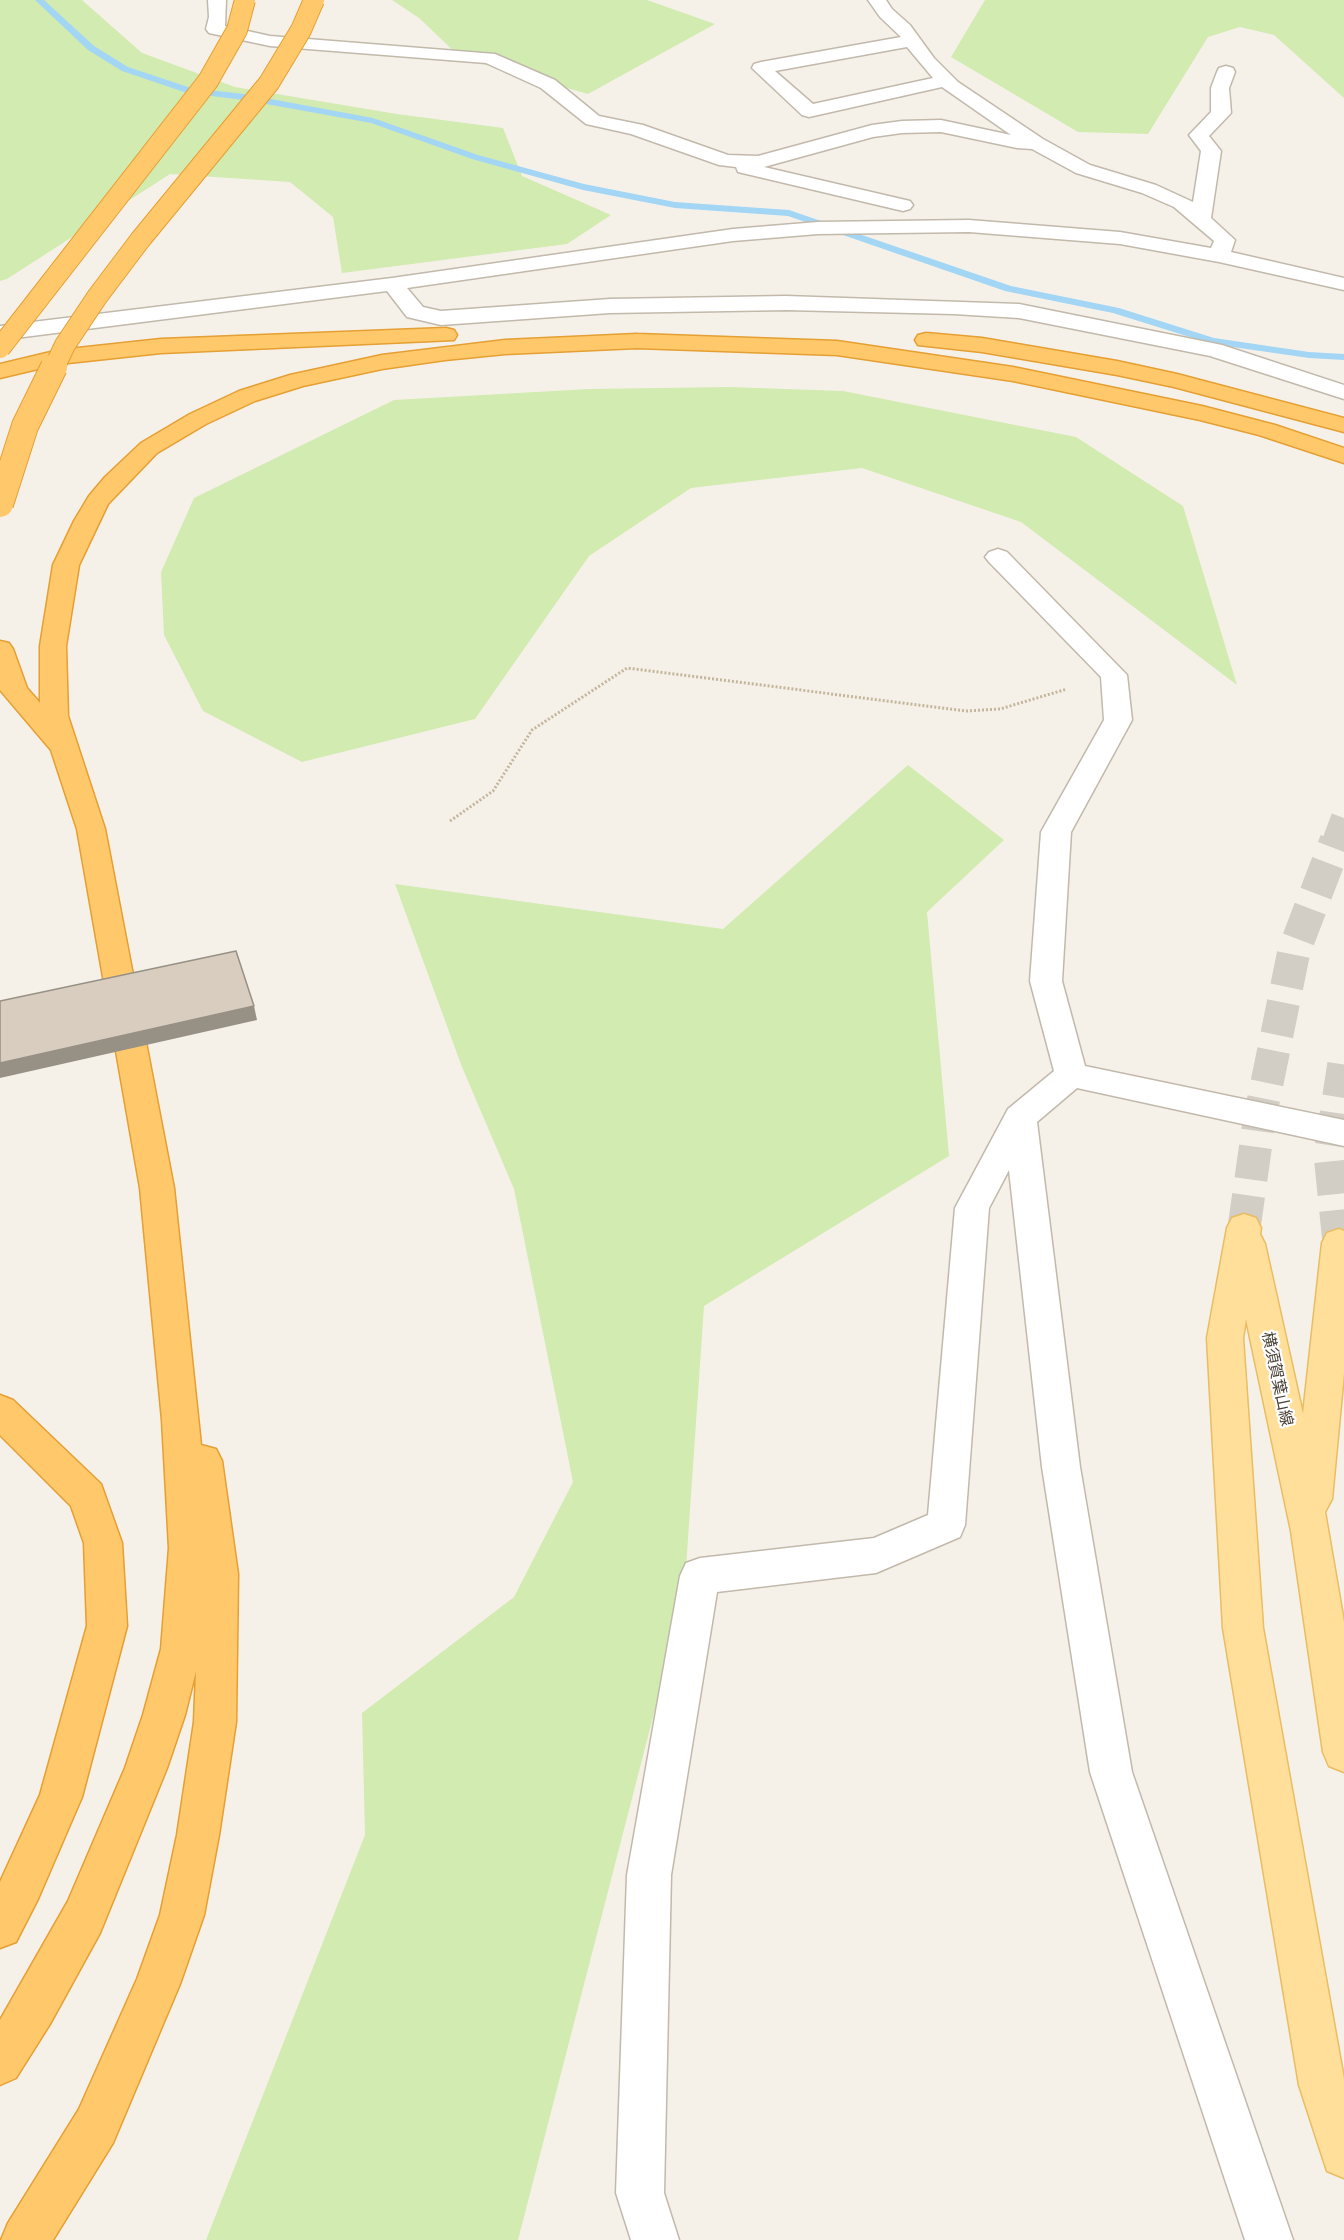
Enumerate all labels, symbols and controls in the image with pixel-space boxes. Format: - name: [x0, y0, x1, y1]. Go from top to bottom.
- street label: 横須賀葉山線: [1258, 1330, 1296, 1428]

